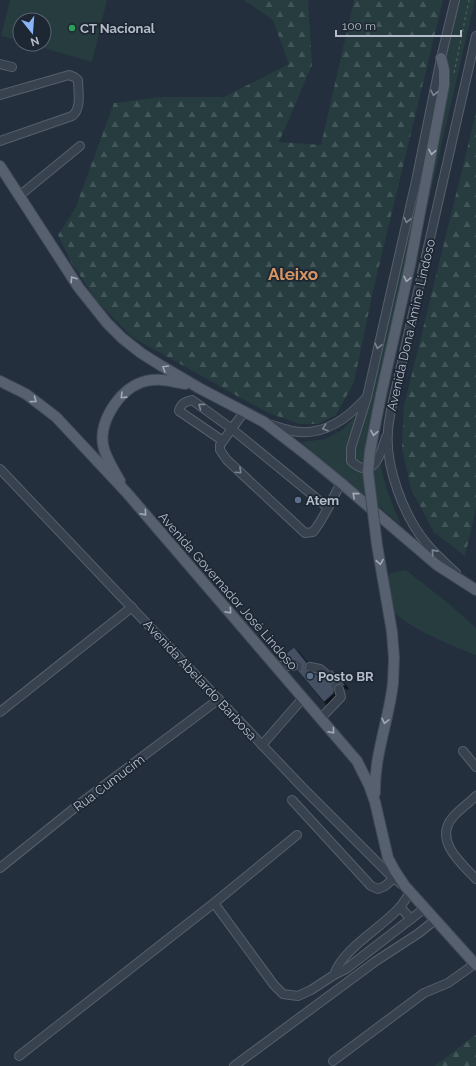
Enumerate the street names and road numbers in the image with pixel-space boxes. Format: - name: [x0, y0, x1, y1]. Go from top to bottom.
- street label: Avenida Dona Amine Lindoso: [384, 237, 438, 412]
- street label: Avenida Governador José Lindoso: [155, 509, 301, 673]
- street label: Avenida Abelardo Barbosa: [140, 617, 260, 743]
- street label: Rua Cumucim: [71, 751, 147, 814]

